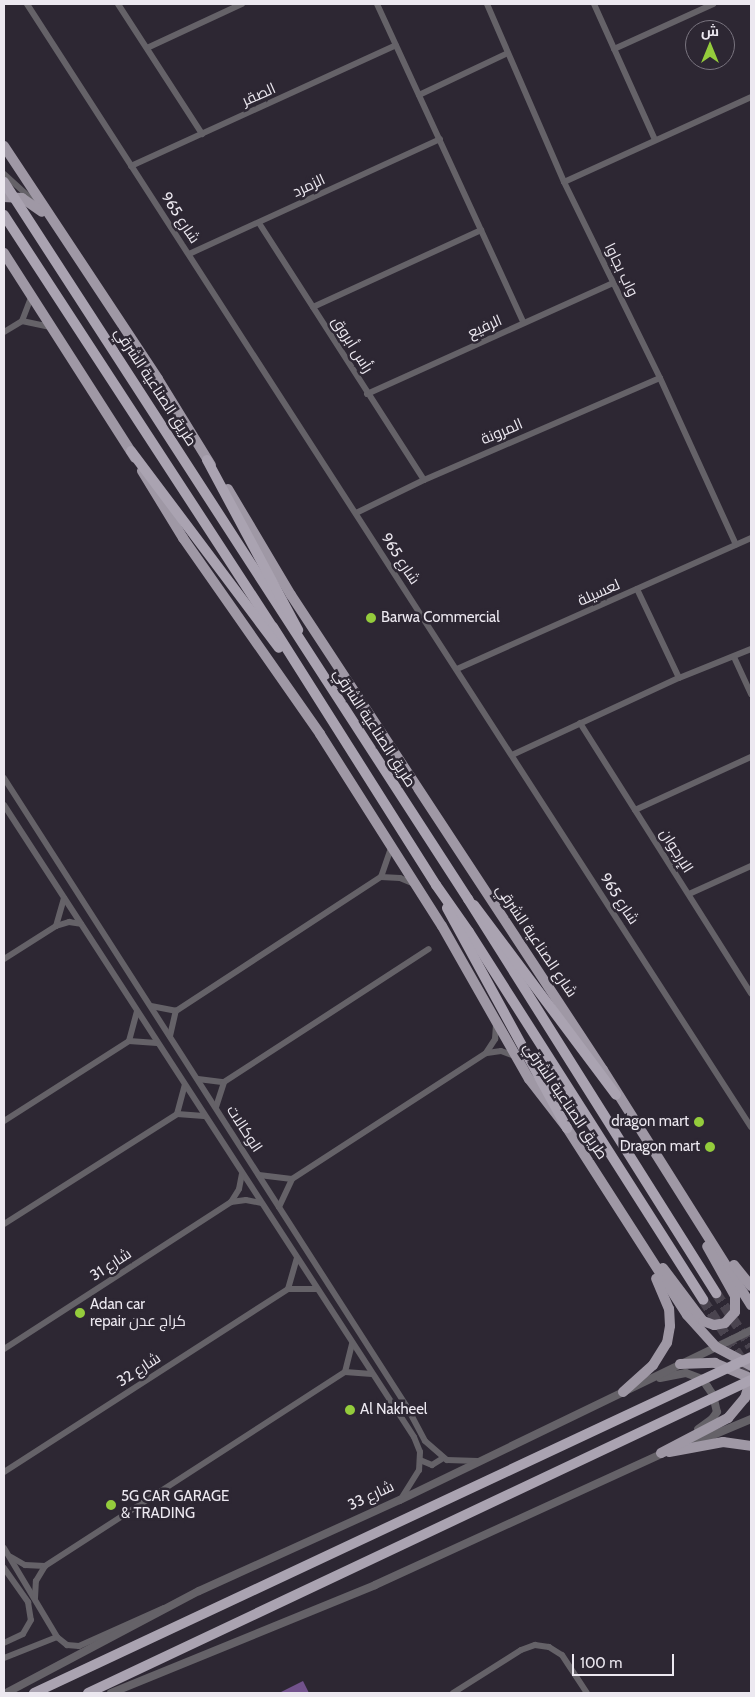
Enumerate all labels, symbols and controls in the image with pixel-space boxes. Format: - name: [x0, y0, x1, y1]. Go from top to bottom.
- north arrow: [685, 20, 735, 70]
- text: ش: [701, 22, 719, 40]
- street label: الصقر: [239, 80, 279, 110]
- street label: الزمرد: [290, 171, 328, 201]
- street label: شارع 965: [157, 189, 203, 247]
- street label: واب بجاوا: [600, 240, 642, 300]
- street label: الرفيع: [465, 312, 505, 342]
- street label: رأس أبروق: [328, 313, 376, 377]
- street label: طريق الصناعية الشرقي: [110, 324, 200, 450]
- street label: المرونة: [478, 415, 526, 449]
- street label: شارع 965: [377, 530, 423, 588]
- street label: لعسيلة: [575, 576, 623, 610]
- place label: Barwa Commercial: [381, 609, 500, 627]
- marker: Barwa Commercial: [365, 612, 377, 624]
- street label: طريق الصناعية الشرقي: [329, 665, 419, 791]
- street label: الإرجوان: [655, 826, 697, 876]
- street label: شارع 965: [596, 870, 642, 928]
- street label: شارع الصناعية الشرقي: [492, 881, 580, 1001]
- street label: طريق الصناعية الشرقي: [519, 1039, 611, 1163]
- street label: الوكالات: [222, 1102, 266, 1156]
- place label: dragon mart: [611, 1113, 689, 1131]
- marker: dragon mart: [693, 1116, 705, 1128]
- place label: Dragon mart: [620, 1138, 700, 1156]
- marker: Dragon mart: [704, 1141, 716, 1153]
- street label: شارع 31: [87, 1245, 135, 1285]
- place label: Adan car repair كراج عدن: [90, 1295, 186, 1330]
- marker: Adan car repair كراج عدن: [74, 1307, 86, 1319]
- street label: شارع 32: [114, 1349, 164, 1391]
- place label: Al Nakheel: [360, 1401, 427, 1419]
- marker: Al Nakheel: [344, 1404, 356, 1416]
- street label: شارع 33: [345, 1478, 397, 1514]
- place label: 5G CAR GARAGE & TRADING: [121, 1487, 229, 1522]
- marker: 5G CAR GARAGE & TRADING: [105, 1499, 117, 1511]
- scale bar: [575, 1644, 678, 1676]
- text: 100 m: [580, 1654, 622, 1672]

